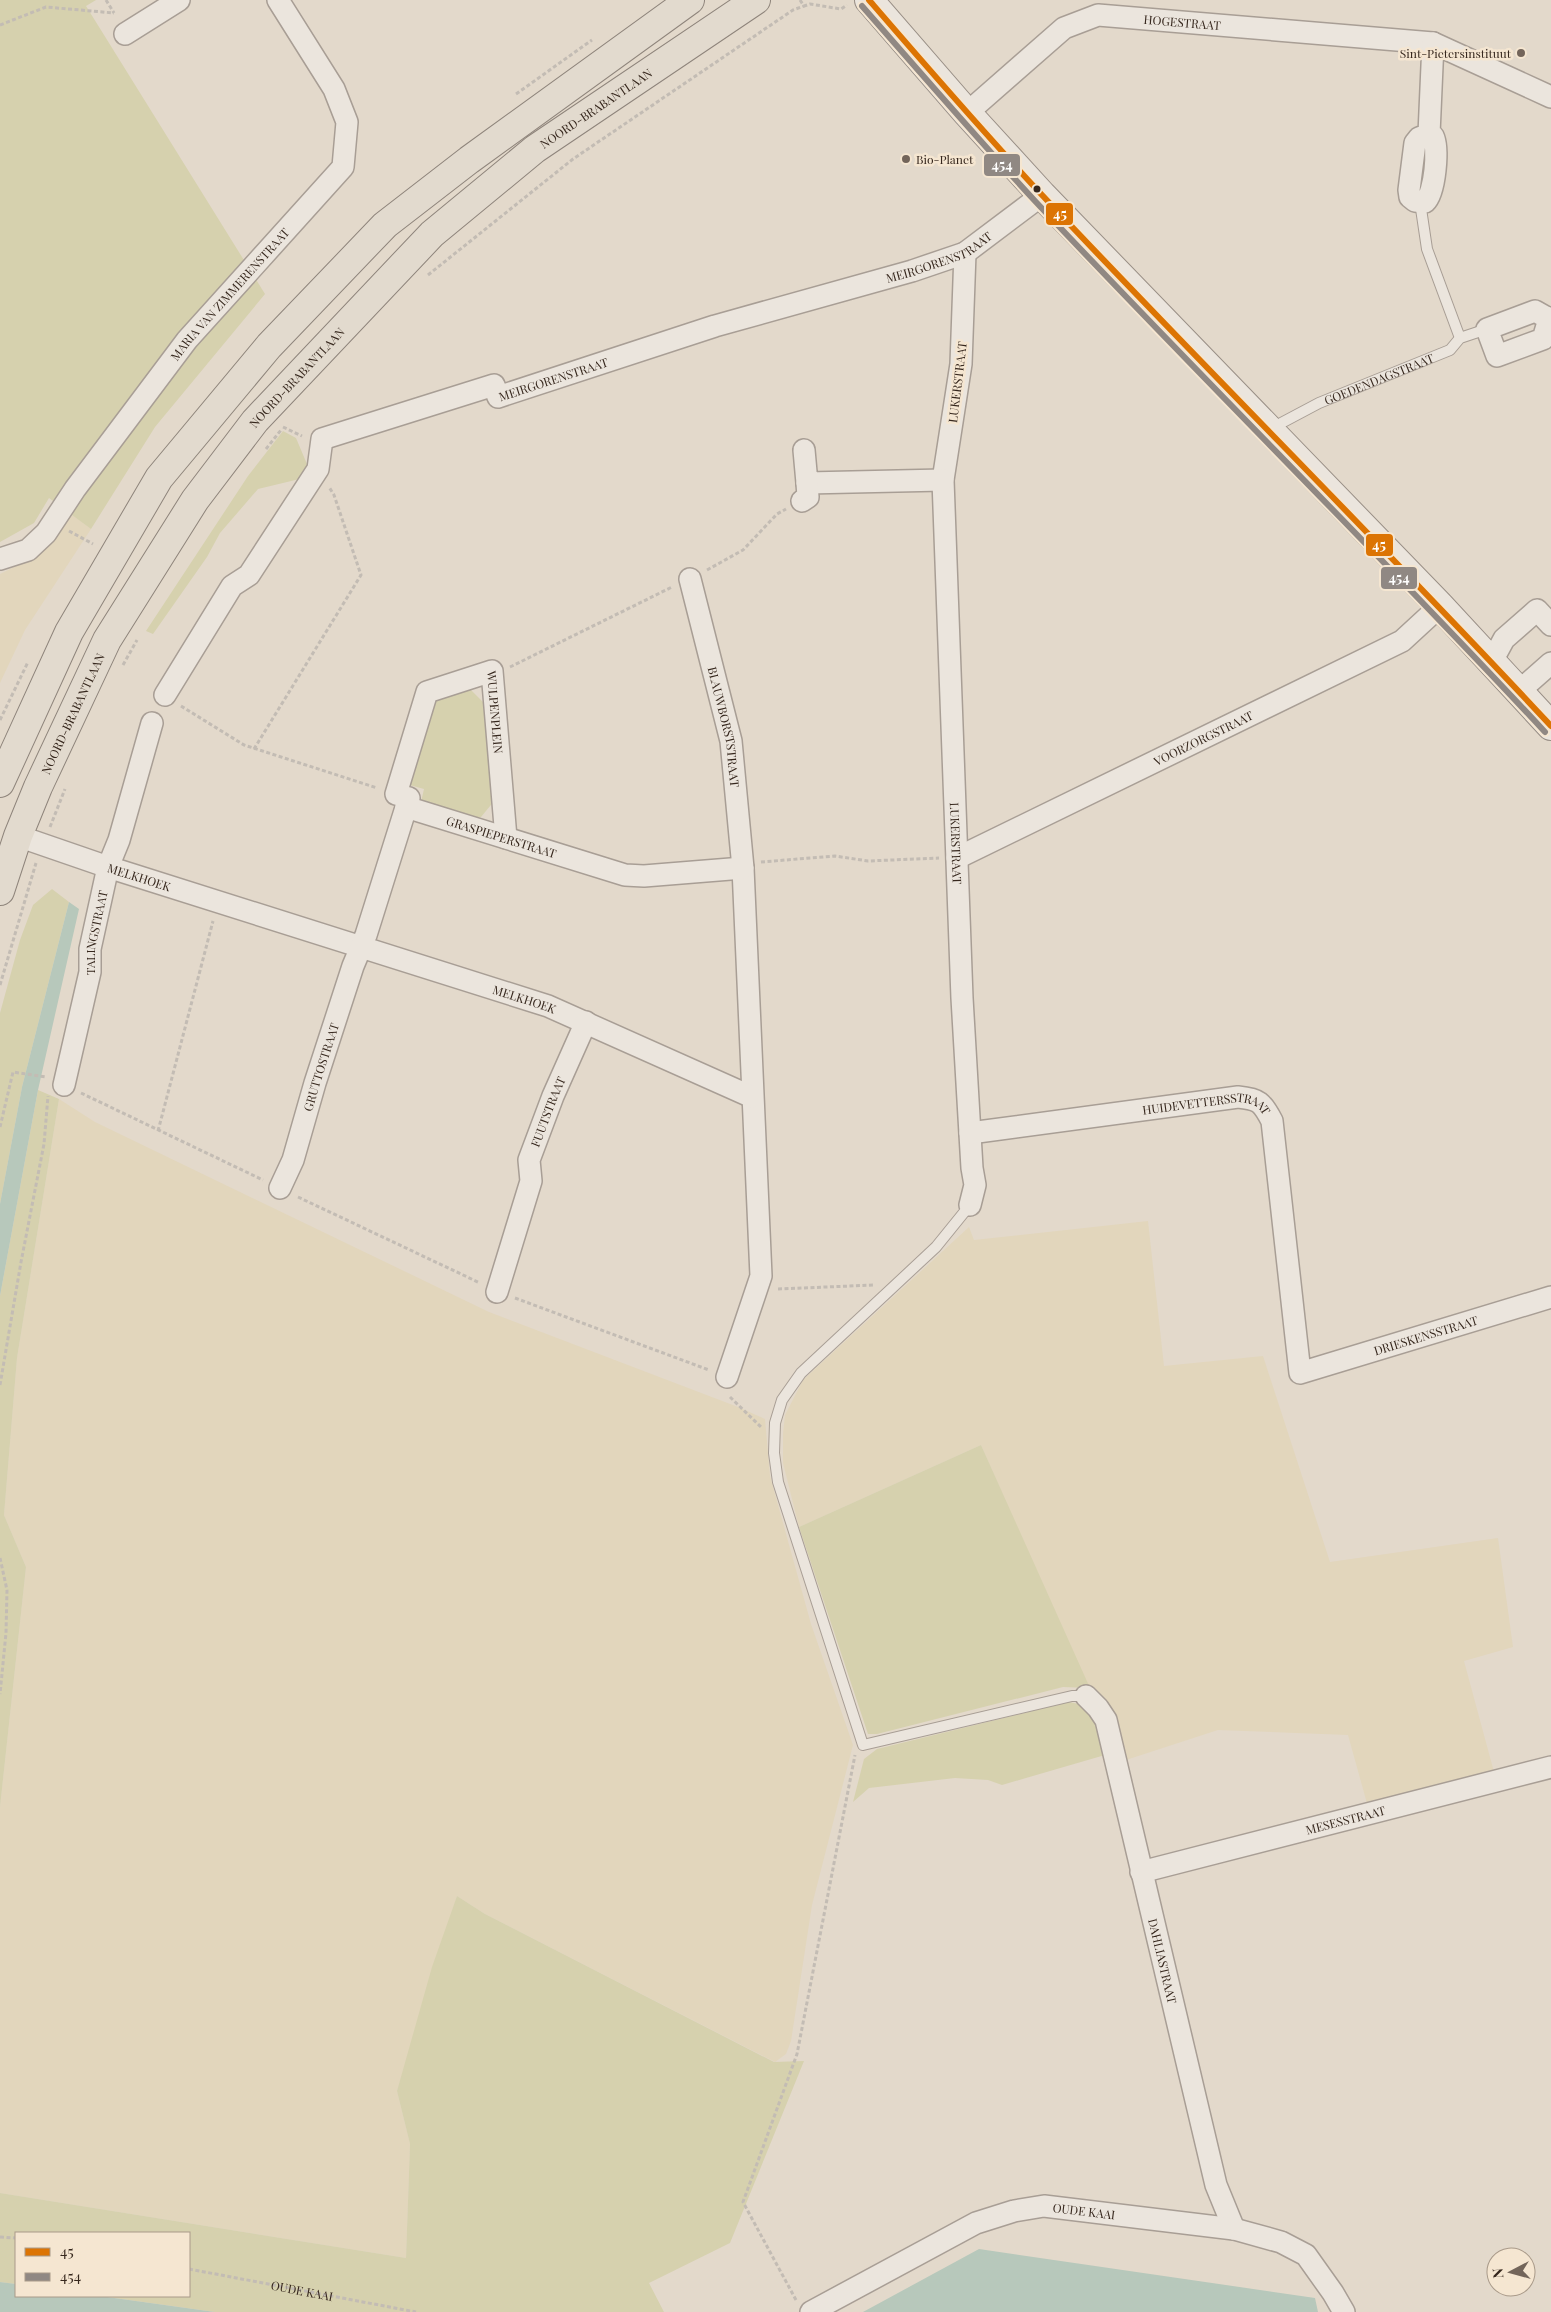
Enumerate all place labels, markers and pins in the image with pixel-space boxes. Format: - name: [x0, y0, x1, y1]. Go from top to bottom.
- place label: Sint-Pietersinstituut: [1400, 45, 1512, 61]
- marker: Sint-Pietersinstituut: [1515, 47, 1527, 59]
- place label: Bio-Planet: [916, 151, 974, 167]
- marker: Bio-Planet: [900, 153, 912, 165]
- unlabelled marker: [1032, 184, 1042, 194]

